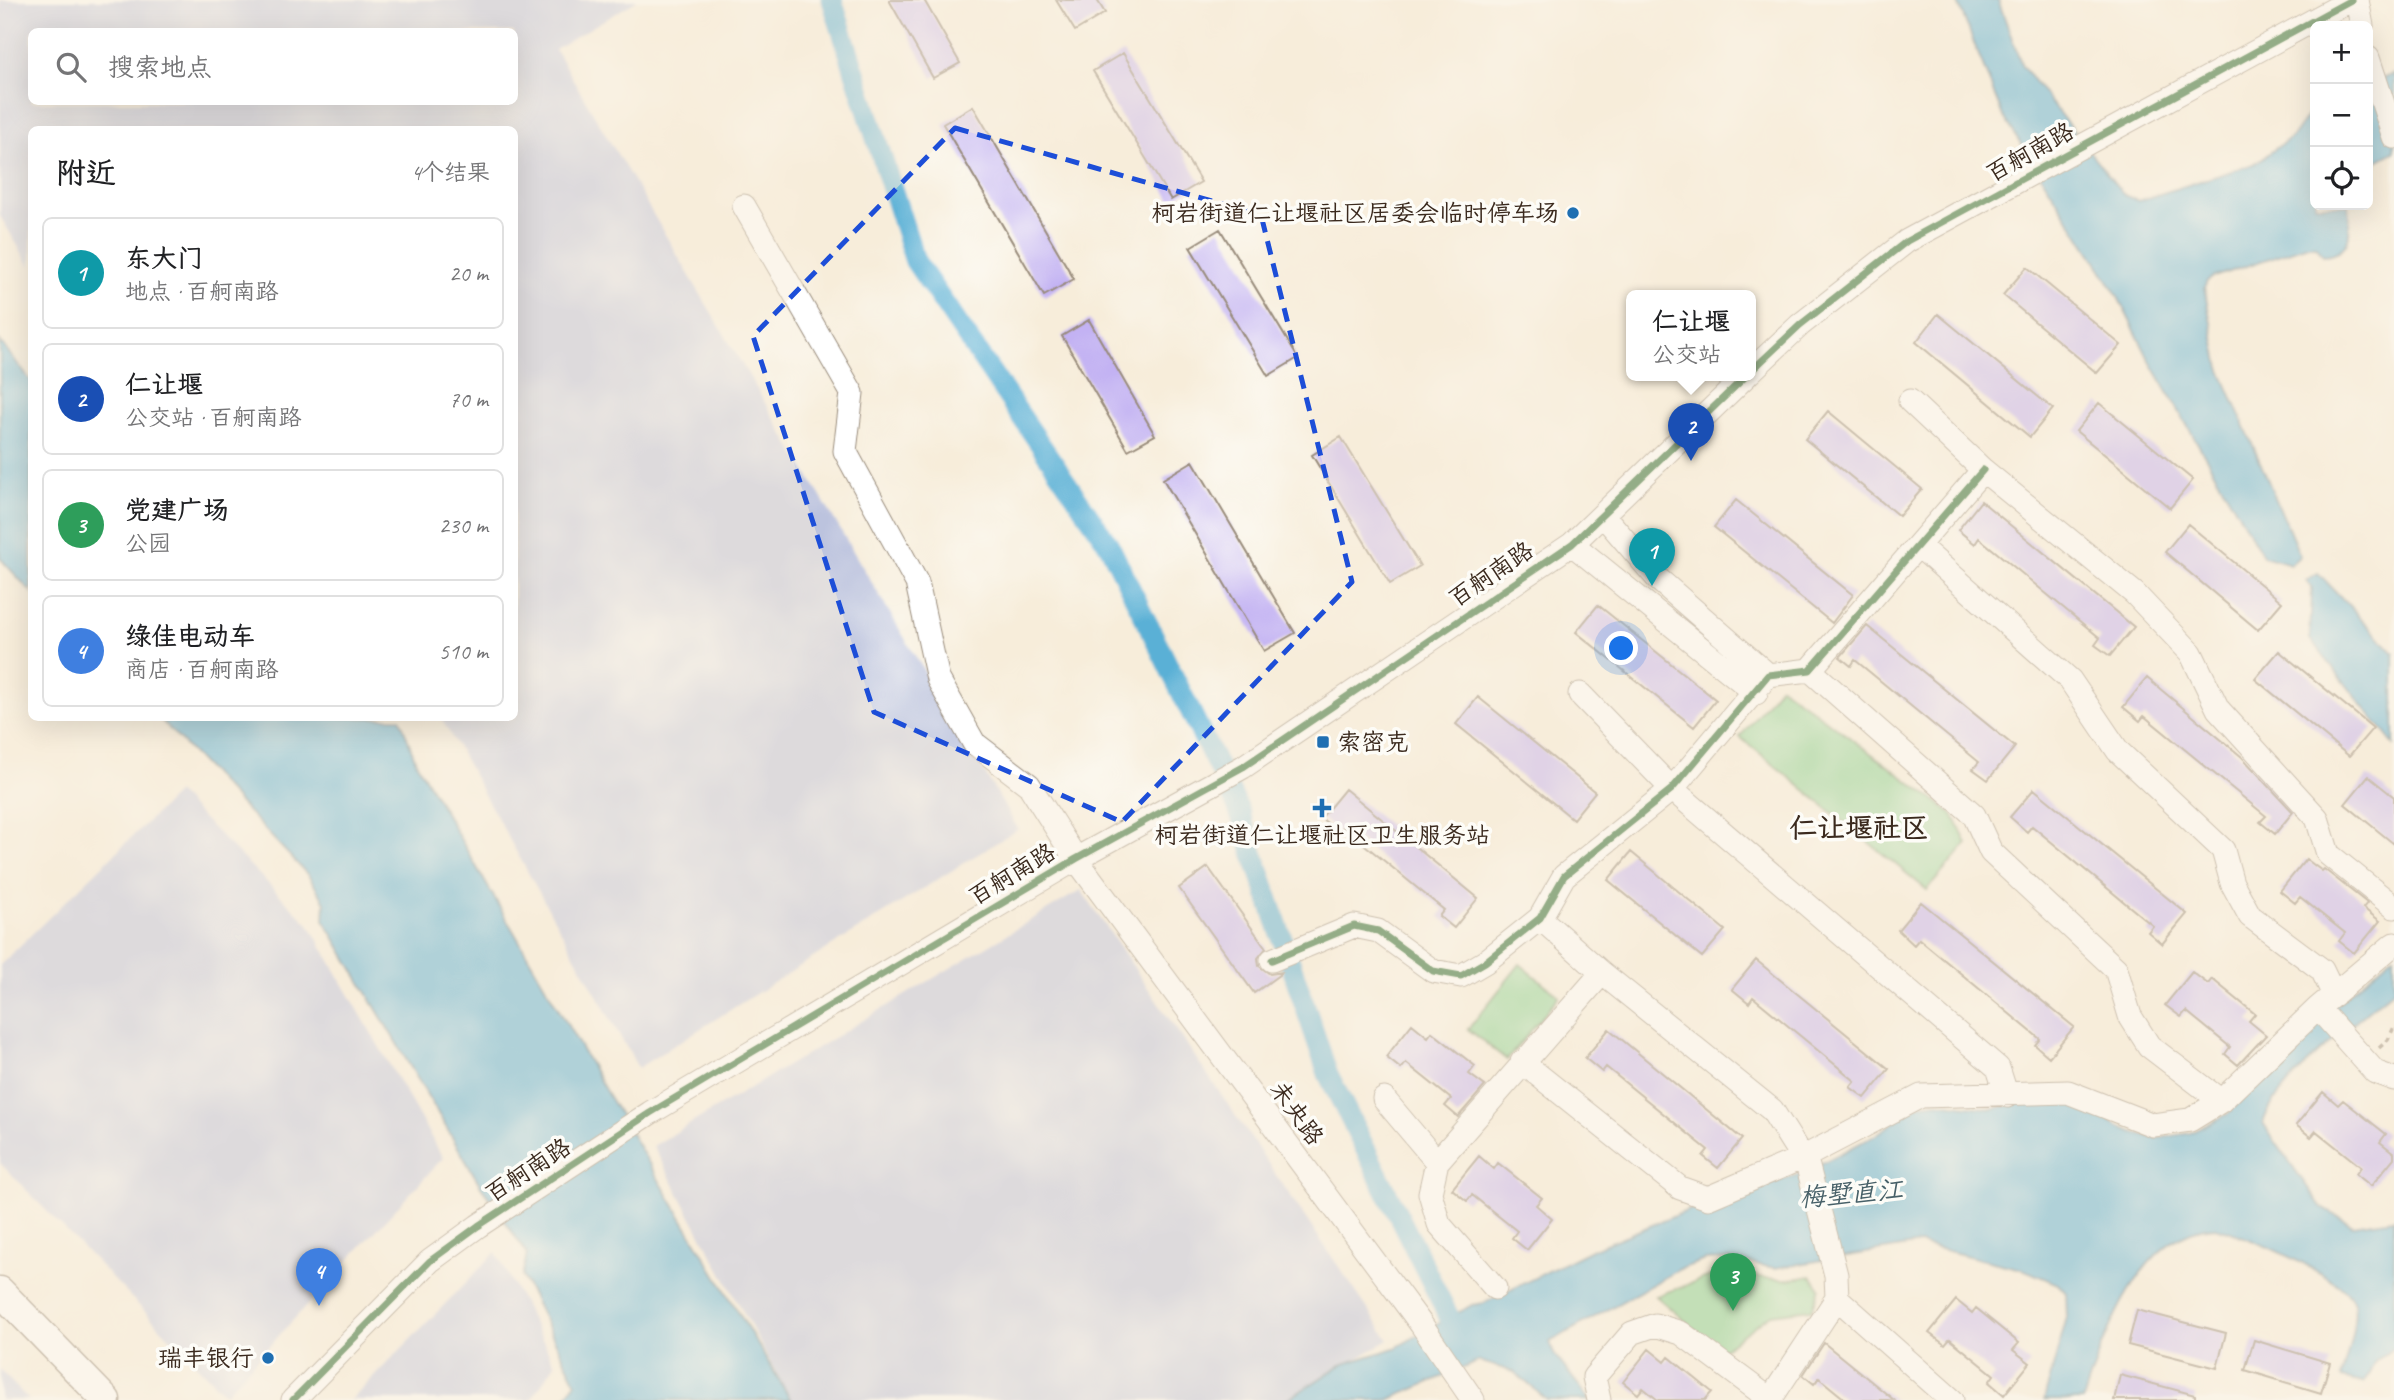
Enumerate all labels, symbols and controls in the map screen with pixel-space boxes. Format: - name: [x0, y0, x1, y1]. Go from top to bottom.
- map controls: [2310, 21, 2373, 210]
- button: +: [2310, 21, 2373, 84]
- search box: [28, 28, 518, 105]
- icon: search: [52, 48, 90, 86]
- text: 搜索地点: [108, 51, 212, 84]
- button: −: [2310, 84, 2373, 147]
- street label: 百舸南路: [1981, 116, 2079, 188]
- button: locate: [2310, 147, 2373, 210]
- text: 附近: [56, 154, 116, 192]
- text: 4个结果: [411, 158, 490, 187]
- place label: 柯岩街道仁让堰社区居委会临时停车场: [1151, 198, 1559, 228]
- marker: 柯岩街道仁让堰社区居委会临时停车场: [1565, 205, 1581, 221]
- text: 东大门: [125, 242, 203, 275]
- text: 1: [76, 259, 86, 288]
- text: 20 m: [449, 259, 488, 288]
- text: 地点 · 百舸南路: [125, 277, 278, 306]
- popup: [1626, 290, 1756, 381]
- text: 仁让堰: [1652, 305, 1730, 338]
- text: 公交站: [1652, 340, 1721, 369]
- text: 仁让堰: [125, 368, 203, 401]
- text: 2: [76, 385, 86, 414]
- text: 70 m: [449, 385, 488, 414]
- text: 公交站 · 百舸南路: [125, 403, 301, 432]
- pin: 2: [1668, 403, 1714, 461]
- text: 党建广场: [125, 494, 229, 527]
- text: 3: [76, 511, 86, 540]
- text: 230 m: [439, 511, 488, 540]
- pin: 1: [1629, 528, 1675, 586]
- text: 公园: [125, 529, 171, 558]
- street label: 百舸南路: [1443, 535, 1539, 613]
- text: 绿佳电动车: [125, 620, 255, 653]
- your location: [1604, 631, 1638, 665]
- text: 4: [76, 637, 86, 666]
- text: 510 m: [439, 637, 488, 666]
- text: 商店 · 百舸南路: [125, 655, 278, 684]
- place label: 索密克: [1337, 727, 1409, 757]
- marker: 索密克: [1315, 734, 1331, 750]
- marker: 柯岩街道仁让堰社区卫生服务站: [1312, 798, 1332, 818]
- district label: 仁让堰社区: [1789, 810, 1929, 845]
- place label: 柯岩街道仁让堰社区卫生服务站: [1154, 820, 1490, 850]
- street label: 百舸南路: [963, 836, 1061, 912]
- street label: 未央路: [1264, 1075, 1330, 1151]
- street label: 百舸南路: [480, 1131, 576, 1209]
- water label: 梅墅直江: [1798, 1172, 1905, 1214]
- pin: 4: [296, 1248, 342, 1306]
- pin: 3: [1710, 1253, 1756, 1311]
- place label: 瑞丰银行: [158, 1343, 254, 1373]
- marker: 瑞丰银行: [260, 1350, 276, 1366]

